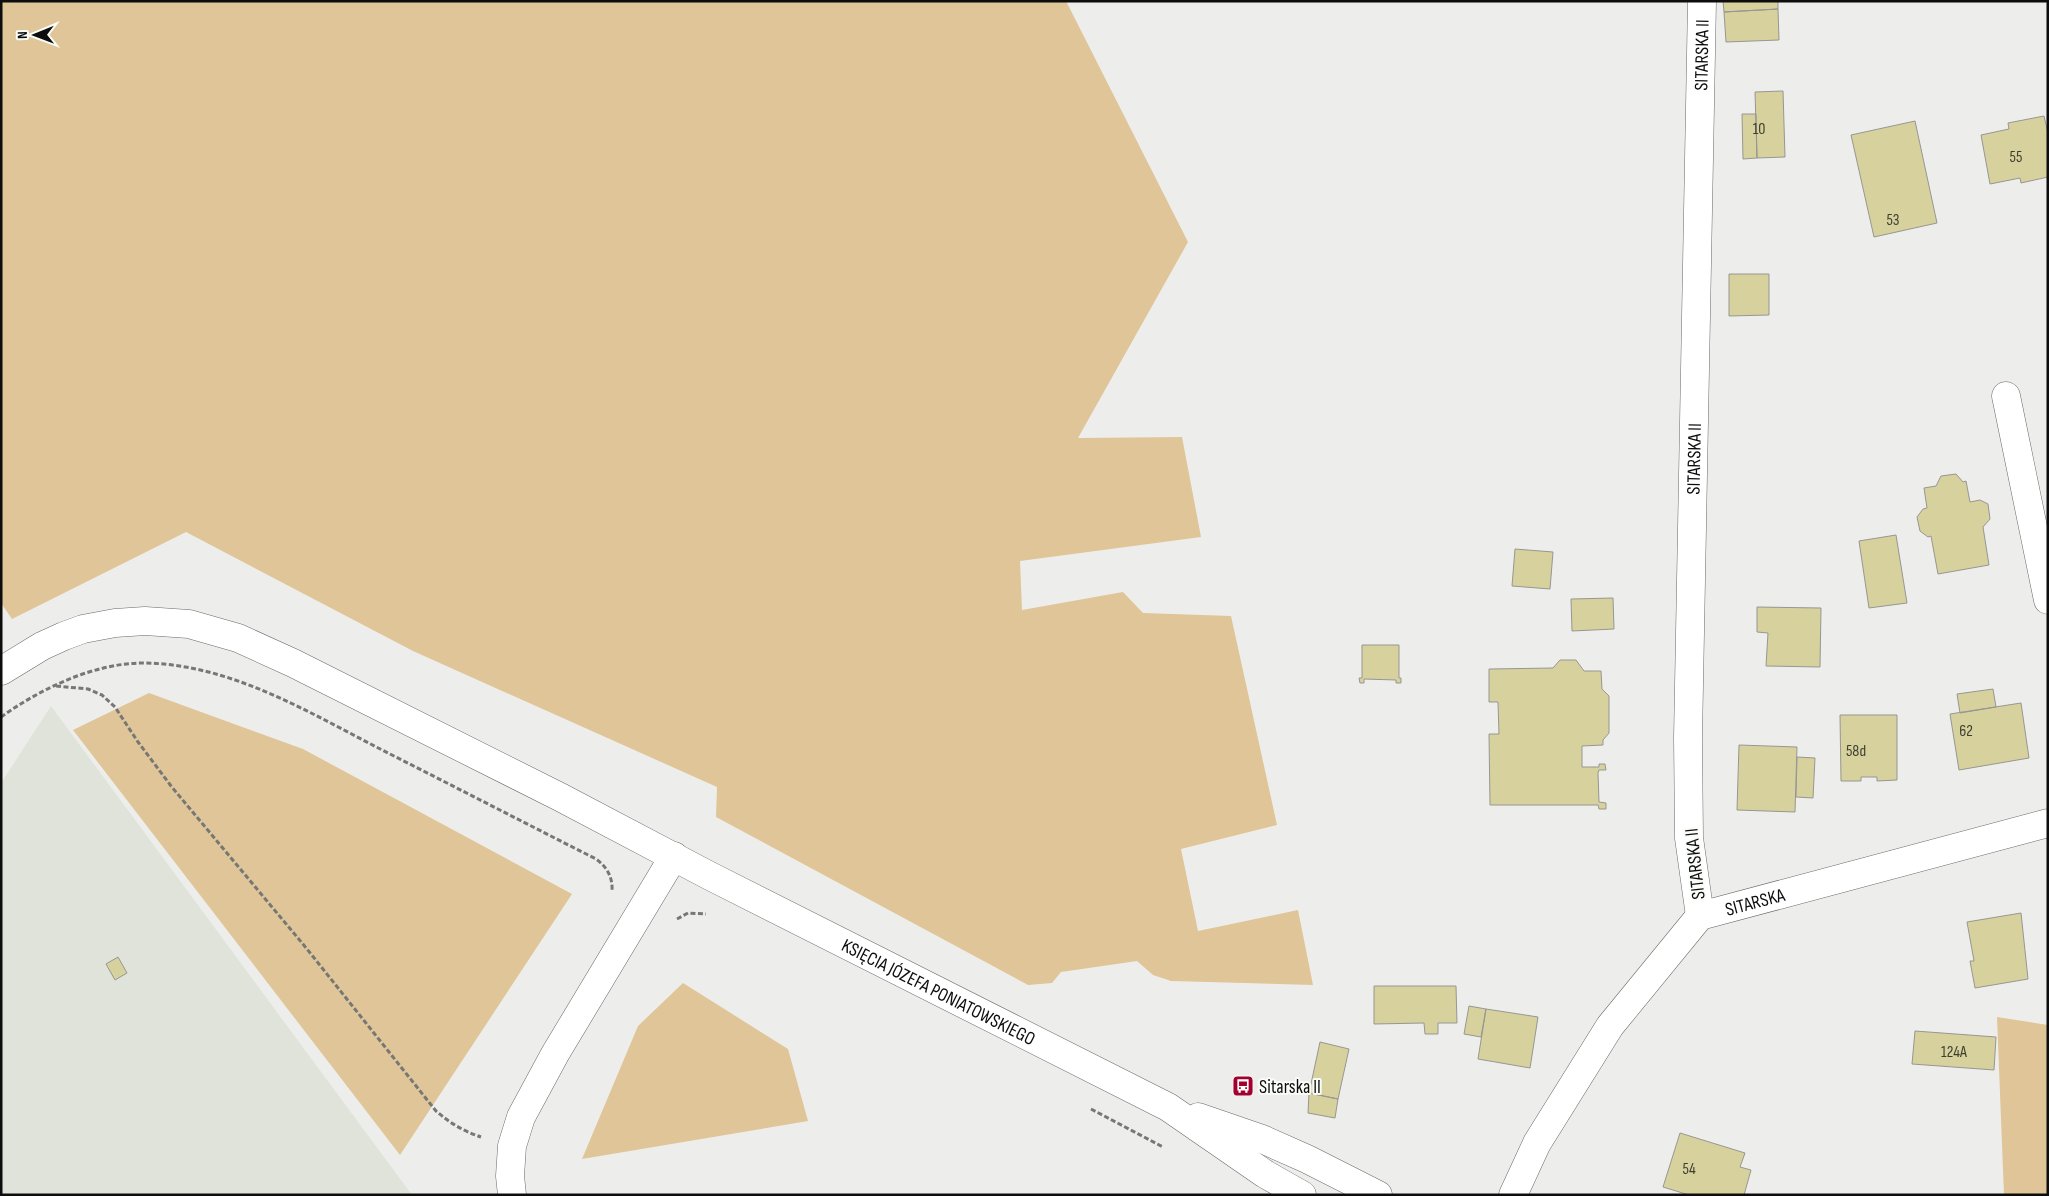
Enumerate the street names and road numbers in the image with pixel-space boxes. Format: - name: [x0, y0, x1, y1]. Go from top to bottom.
- street label: SITARSKA II: [1690, 19, 1715, 91]
- street label: SITARSKA II: [1683, 423, 1707, 495]
- street label: SITARSKA II: [1680, 827, 1711, 901]
- street label: SITARSKA: [1723, 884, 1788, 922]
- street label: KSIĘCIA JÓZEFA PONIATOWSKIEGO: [837, 934, 1039, 1051]

